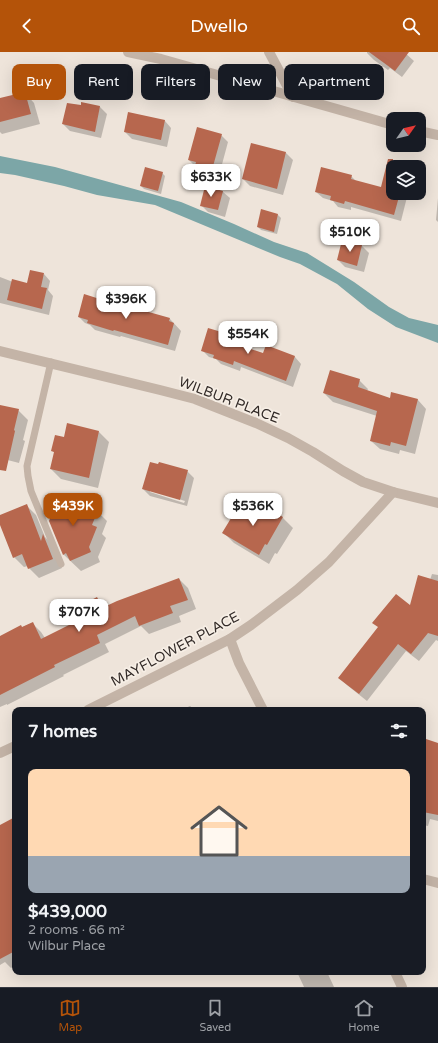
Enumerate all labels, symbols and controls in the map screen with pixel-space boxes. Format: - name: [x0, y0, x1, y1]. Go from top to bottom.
- icon: back: [16, 15, 38, 37]
- text: Dwello: [190, 15, 248, 37]
- icon: search: [400, 15, 422, 37]
- chip: Buy: [12, 64, 66, 100]
- chip: Rent: [74, 64, 133, 100]
- chip: Filters: [141, 64, 210, 100]
- chip: New: [218, 64, 276, 100]
- chip: Apartment: [284, 64, 384, 100]
- north arrow: [386, 112, 426, 152]
- map controls: [386, 112, 426, 200]
- button: layers: [386, 160, 426, 200]
- pin: $633K: [183, 164, 239, 198]
- text: $633K: [190, 169, 232, 185]
- pin: $510K: [322, 219, 378, 253]
- text: $510K: [329, 224, 371, 240]
- pin: $396K: [98, 286, 154, 320]
- text: $396K: [105, 291, 147, 307]
- pin: $554K: [220, 321, 276, 355]
- text: $554K: [227, 326, 269, 342]
- street label: WILBUR PLACE: [176, 373, 282, 427]
- pin: $439K: [45, 493, 101, 527]
- pin: $536K: [225, 493, 281, 527]
- text: $439K: [52, 498, 94, 514]
- text: $536K: [232, 498, 274, 514]
- pin: $707K: [51, 599, 107, 633]
- text: $707K: [58, 604, 100, 620]
- street label: MAYFLOWER PLACE: [108, 608, 242, 690]
- icon: filters: [388, 720, 410, 742]
- text: 7 homes: [28, 721, 97, 742]
- icon: home: [183, 795, 255, 867]
- text: $439,000: [28, 901, 107, 922]
- text: 2 rooms · 66 m²: [28, 922, 125, 938]
- text: Wilbur Place: [28, 938, 105, 954]
- tab: Map: [59, 997, 82, 1034]
- tab: Saved: [199, 997, 231, 1034]
- tab: Home: [348, 997, 379, 1034]

